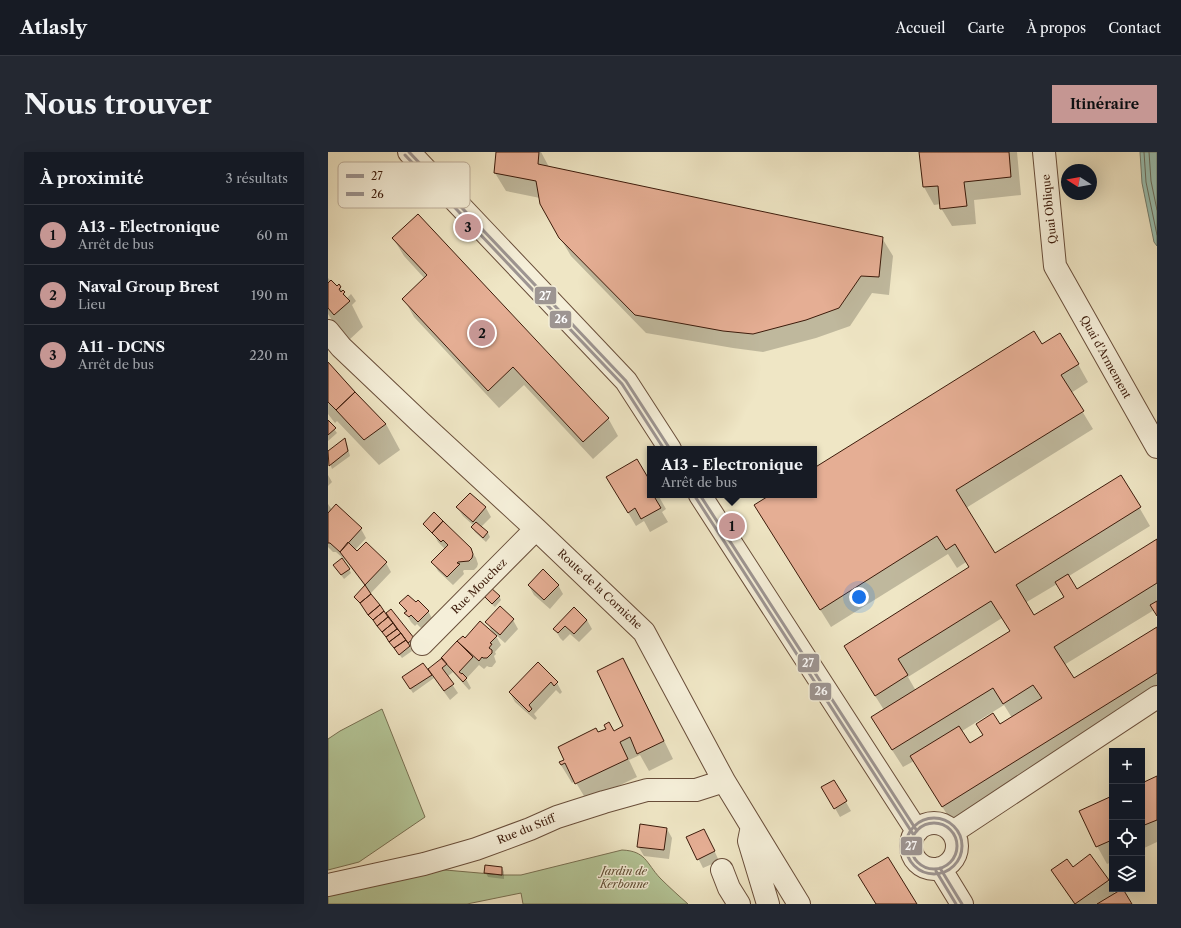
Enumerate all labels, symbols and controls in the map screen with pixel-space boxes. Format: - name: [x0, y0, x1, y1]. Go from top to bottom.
- text: Atlasly: [20, 16, 87, 39]
- text: Accueil: [896, 19, 946, 37]
- text: Carte: [968, 19, 1004, 37]
- text: À propos: [1026, 19, 1086, 37]
- text: Contact: [1108, 19, 1161, 37]
- button: Itinéraire: [1052, 85, 1157, 123]
- text: Nous trouver: [24, 87, 212, 121]
- legend: [338, 162, 470, 208]
- north arrow: [1061, 164, 1097, 200]
- text: À proximité: [40, 168, 144, 188]
- text: 27: [371, 169, 383, 183]
- text: 3 résultats: [226, 170, 288, 186]
- street label: Quai Oblique: [1038, 173, 1060, 245]
- text: 26: [371, 187, 384, 201]
- pin: 3: [455, 212, 481, 242]
- text: A13 - Electronique: [78, 217, 220, 236]
- text: 1: [50, 227, 56, 243]
- text: 60 m: [257, 227, 288, 243]
- text: Arrêt de bus: [78, 236, 154, 252]
- text: Naval Group Brest: [78, 277, 219, 296]
- line badge: 27: [534, 286, 557, 305]
- text: 2: [49, 287, 57, 303]
- text: 190 m: [251, 287, 288, 303]
- text: 27: [539, 289, 551, 303]
- text: Lieu: [78, 296, 106, 312]
- line badge: 26: [549, 310, 572, 329]
- text: 26: [554, 312, 568, 326]
- street label: Quai d'Armement: [1077, 313, 1135, 401]
- pin: 2: [469, 318, 495, 348]
- text: A11 - DCNS: [78, 337, 165, 356]
- text: 3: [49, 347, 57, 363]
- text: 220 m: [249, 347, 288, 363]
- text: Arrêt de bus: [78, 356, 154, 372]
- popup: [647, 446, 817, 498]
- text: A13 - Electronique: [661, 455, 803, 474]
- text: Arrêt de bus: [661, 474, 737, 490]
- pin: 1: [719, 511, 745, 541]
- street label: Route de la Corniche: [555, 546, 645, 632]
- street label: Rue Mouchez: [448, 555, 510, 617]
- your location: [849, 587, 869, 607]
- line badge: 27: [797, 653, 820, 673]
- text: 27: [802, 656, 814, 670]
- line badge: 26: [809, 682, 832, 701]
- text: 26: [814, 684, 828, 698]
- map controls: [1109, 748, 1145, 892]
- button: +: [1109, 748, 1145, 784]
- button: −: [1109, 784, 1145, 820]
- street label: Rue du Stiff: [495, 810, 559, 847]
- button: locate: [1109, 820, 1145, 856]
- line badge: 27: [900, 836, 923, 856]
- text: 27: [905, 839, 917, 853]
- button: layers: [1109, 856, 1145, 892]
- park label: Jardin de Kerbonne: [598, 864, 649, 891]

